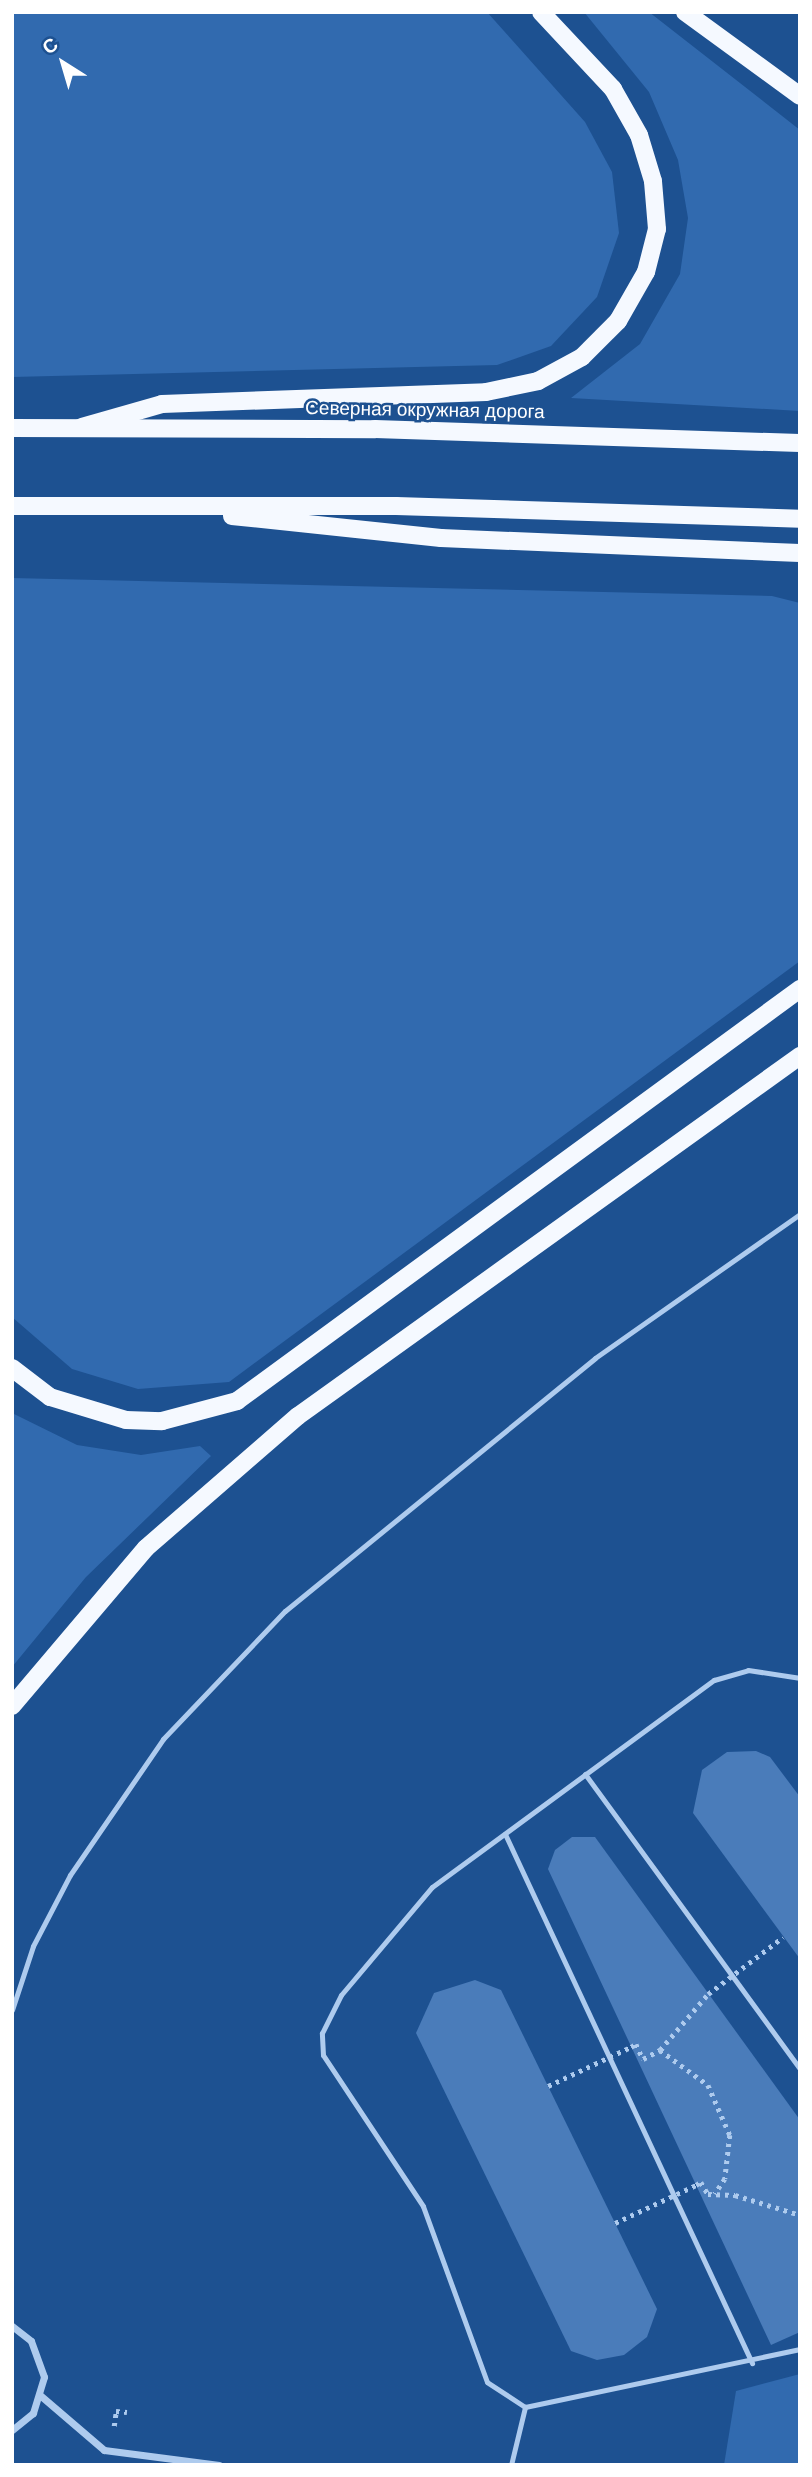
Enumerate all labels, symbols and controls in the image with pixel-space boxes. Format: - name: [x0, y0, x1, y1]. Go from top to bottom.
- north arrow: [28, 28, 98, 98]
- text: С: [37, 32, 63, 60]
- street label: Северная окружная дорога: [305, 397, 545, 423]

